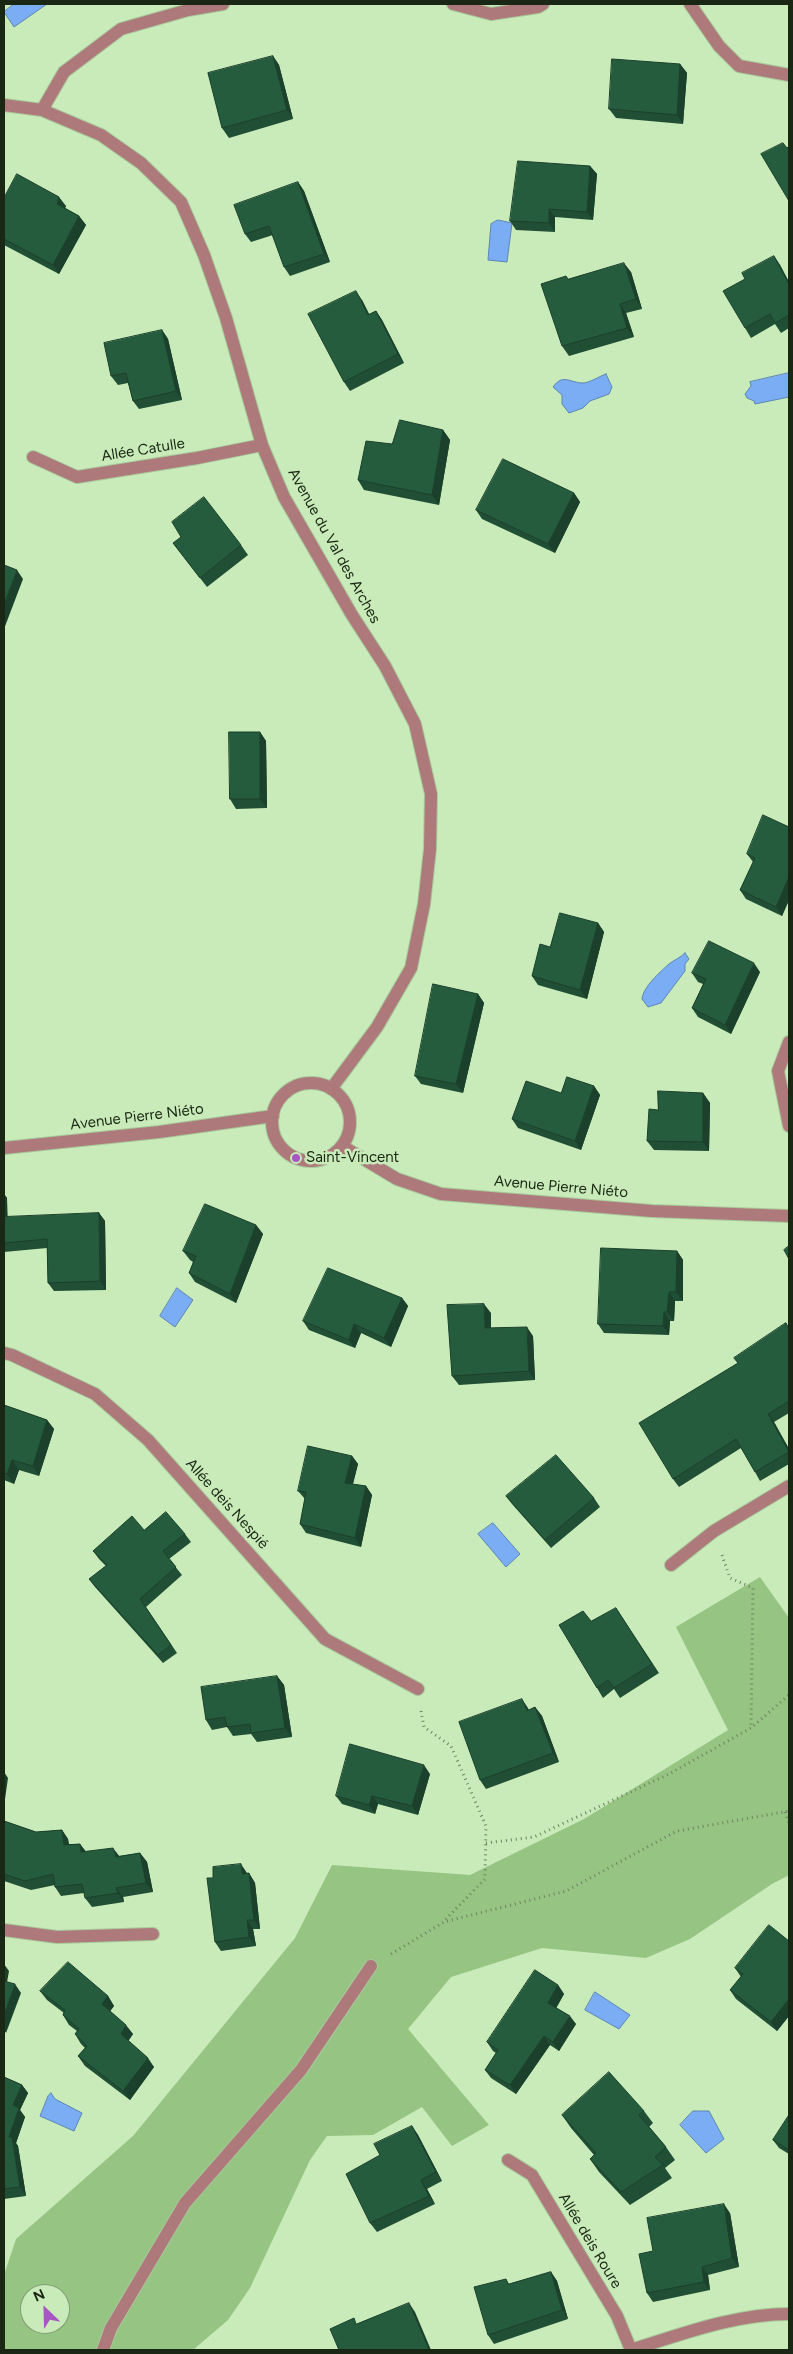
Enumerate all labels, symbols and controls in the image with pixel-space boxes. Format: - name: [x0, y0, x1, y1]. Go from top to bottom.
- street label: Allée Catulle: [100, 435, 186, 465]
- street label: Avenue du Val des Arches: [284, 465, 384, 627]
- street label: Avenue Pierre Niéto: [69, 1100, 205, 1134]
- place label: Saint-Vincent: [306, 1149, 399, 1167]
- marker: Saint-Vincent: [290, 1152, 302, 1164]
- street label: Avenue Pierre Niéto: [493, 1172, 629, 1202]
- street label: Allée deis Nespié: [182, 1455, 272, 1553]
- street label: Allée deis Roure: [555, 2190, 625, 2292]
- north arrow: [20, 2284, 70, 2334]
- text: N: [31, 2286, 47, 2306]

